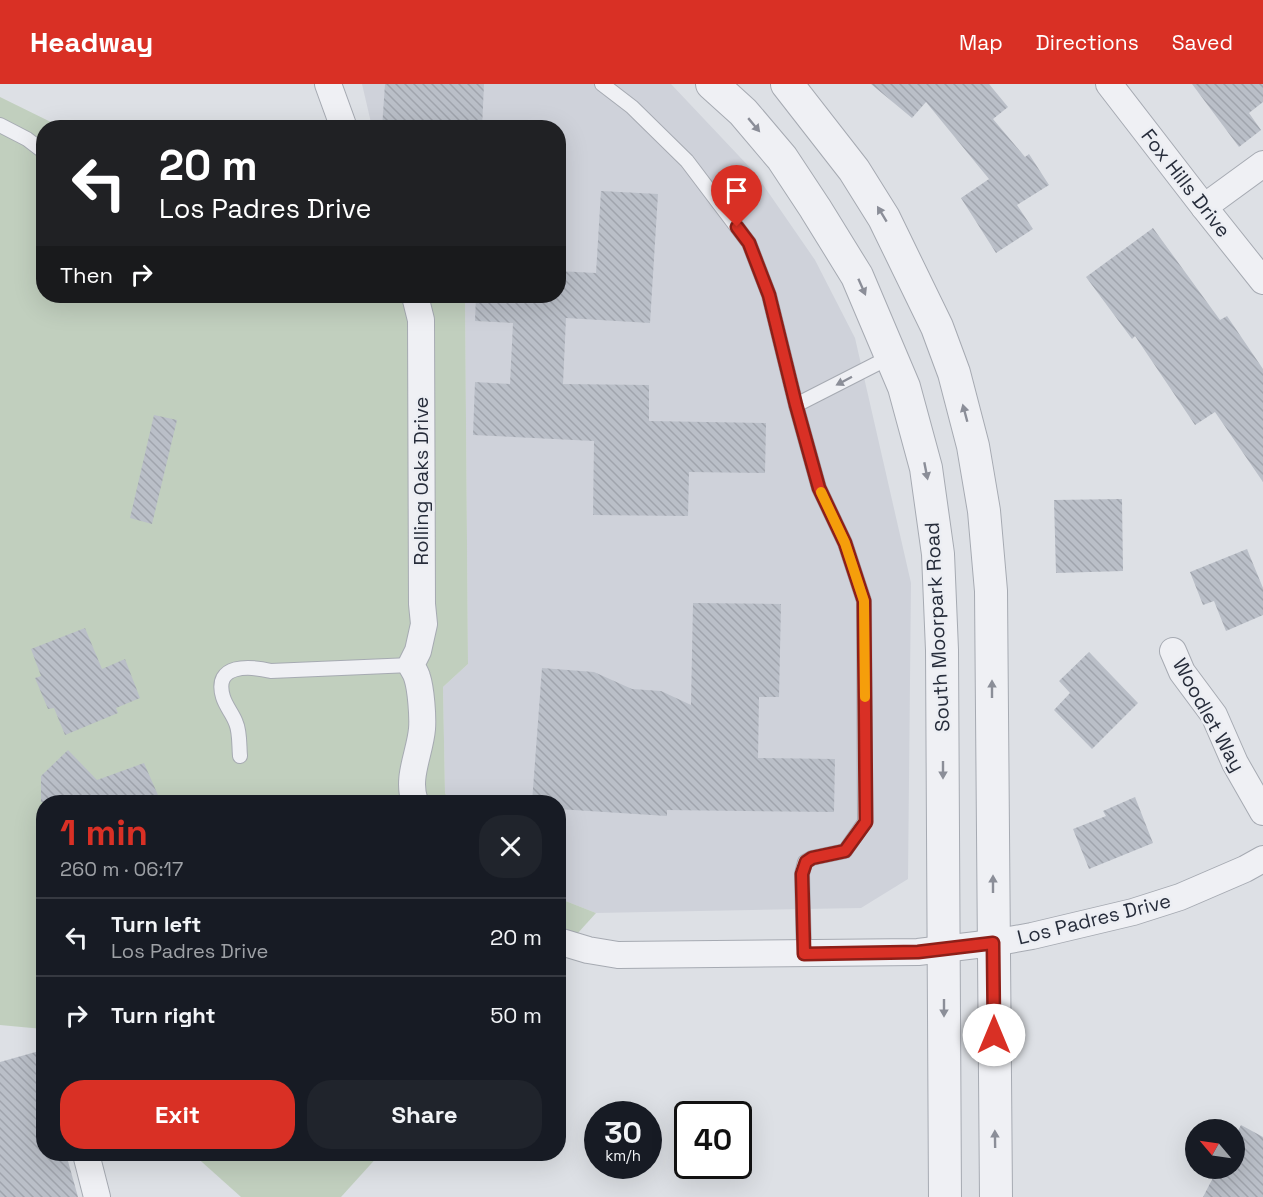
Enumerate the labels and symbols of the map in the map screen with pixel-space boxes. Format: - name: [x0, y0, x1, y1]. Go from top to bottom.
- one-way arrow: [747, 117, 760, 133]
- street label: Fox Hills Drive: [1135, 123, 1237, 243]
- pin: [711, 165, 762, 227]
- one-way arrow: [876, 206, 887, 222]
- one-way arrow: [857, 278, 867, 296]
- one-way arrow: [835, 375, 853, 385]
- street label: Rolling Oaks Drive: [408, 397, 434, 565]
- one-way arrow: [959, 403, 969, 422]
- one-way arrow: [922, 461, 931, 480]
- street label: South Moorpark Road: [919, 521, 955, 733]
- street label: Woodlet Way: [1167, 654, 1251, 776]
- one-way arrow: [987, 680, 997, 699]
- one-way arrow: [938, 760, 948, 779]
- one-way arrow: [988, 875, 998, 894]
- street label: Los Padres Drive: [1014, 887, 1174, 951]
- one-way arrow: [939, 998, 949, 1017]
- position arrow: [962, 1003, 1026, 1067]
- speed limit sign: 40: [674, 1101, 752, 1179]
- north arrow: [1185, 1119, 1245, 1179]
- one-way arrow: [990, 1129, 1000, 1148]

